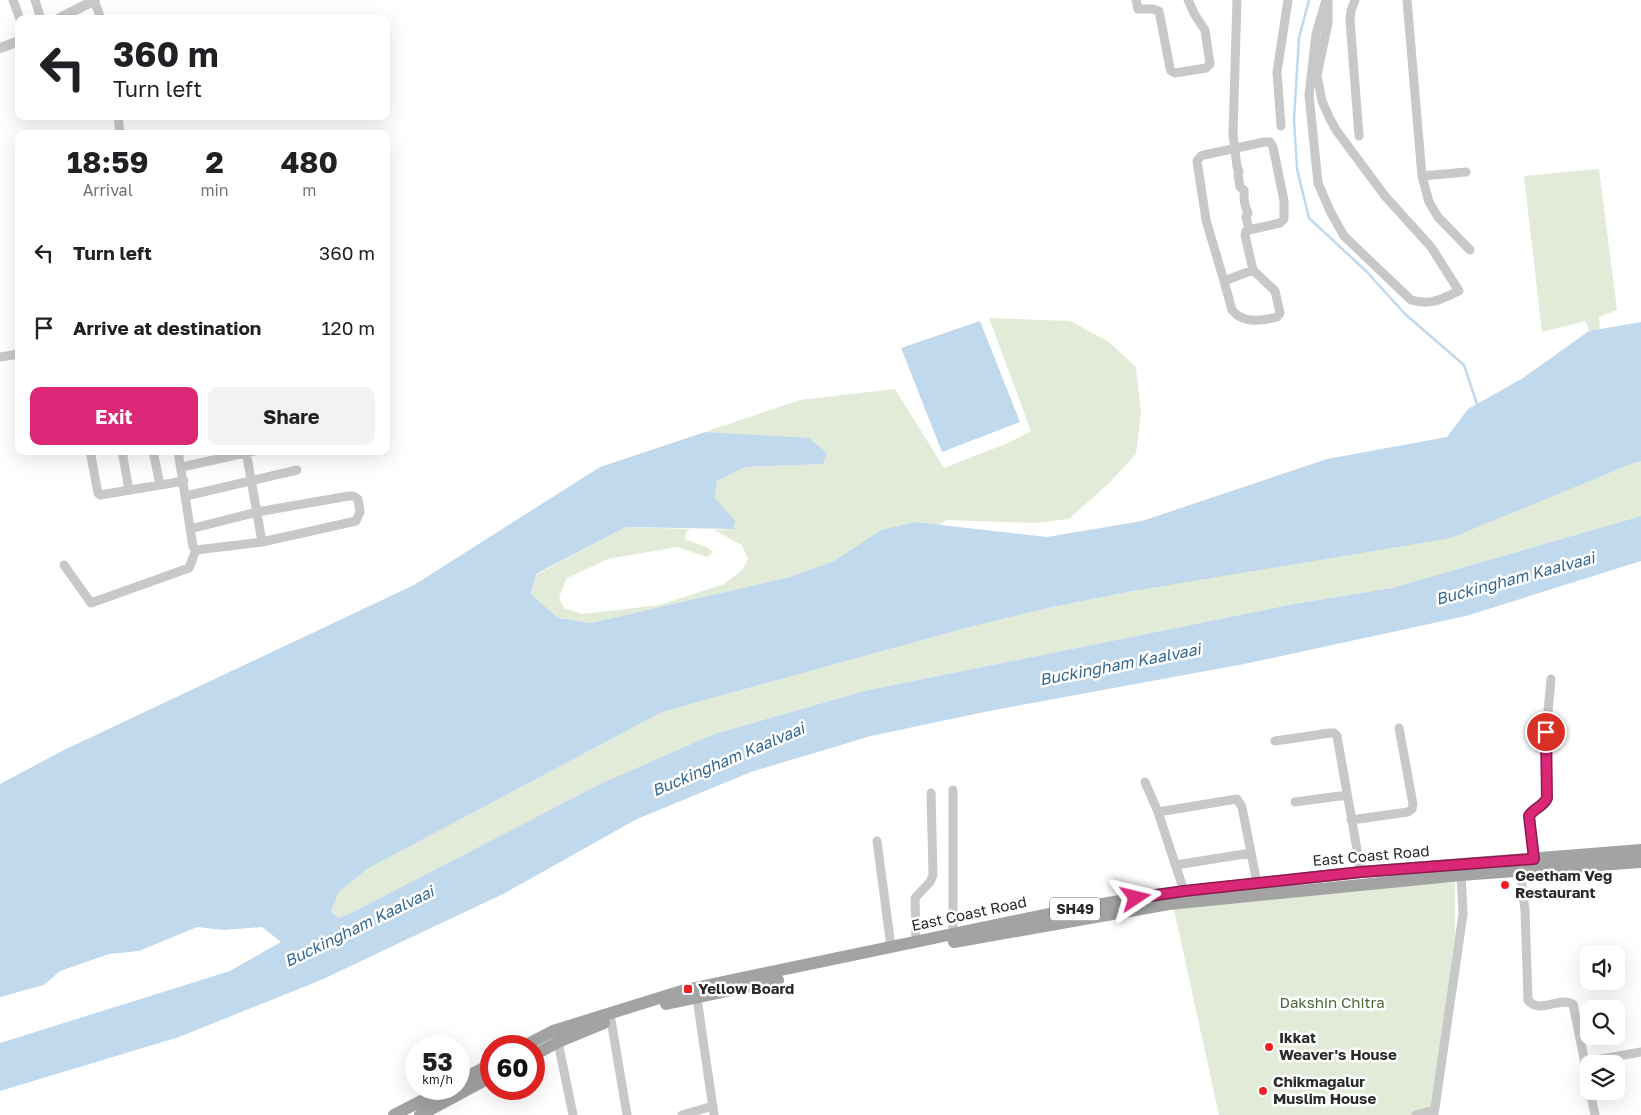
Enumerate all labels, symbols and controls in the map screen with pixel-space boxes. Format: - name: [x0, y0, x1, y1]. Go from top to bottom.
- text: 360 m: [113, 33, 219, 75]
- icon: left: [30, 35, 95, 100]
- text: Turn left: [113, 75, 202, 102]
- text: 18:59: [67, 144, 149, 180]
- text: 2: [205, 144, 224, 180]
- text: 480: [281, 144, 338, 180]
- text: Arrival: [83, 180, 133, 200]
- text: min: [200, 180, 229, 200]
- text: m: [302, 180, 316, 200]
- icon: left: [30, 239, 58, 267]
- text: Turn left: [73, 241, 152, 264]
- text: 360 m: [319, 241, 375, 264]
- icon: arrive: [30, 314, 58, 342]
- text: Arrive at destination: [73, 316, 261, 339]
- text: 120 m: [321, 316, 375, 339]
- button: Exit: [30, 387, 198, 445]
- button: Share: [208, 387, 375, 445]
- water label: Buckingham Kaalvaai: [1433, 547, 1598, 609]
- water label: Buckingham Kaalvaai: [1038, 638, 1204, 689]
- pin: [1525, 711, 1567, 753]
- water label: Buckingham Kaalvaai: [649, 717, 809, 800]
- icon: arrive: [1532, 718, 1560, 746]
- street label: East Coast Road: [1312, 841, 1430, 869]
- place label: Geetham Veg Restaurant: [1515, 866, 1612, 901]
- position arrow: [1109, 871, 1161, 923]
- marker: Geetham Veg Restaurant: [1499, 879, 1511, 891]
- water label: Buckingham Kaalvaai: [281, 880, 439, 971]
- street label: East Coast Road: [910, 892, 1028, 934]
- road number: SH49: [1050, 898, 1100, 921]
- map controls: [1580, 945, 1625, 1100]
- button: sound: [1580, 945, 1625, 990]
- place label: Yellow Board: [698, 979, 794, 997]
- marker: Yellow Board: [682, 983, 694, 995]
- park label: Dakshin Chitra: [1279, 993, 1385, 1011]
- button: search: [1580, 1000, 1625, 1045]
- place label: Ikkat Weaver's House: [1279, 1028, 1397, 1063]
- speed limit sign: 60: [480, 1035, 545, 1100]
- marker: Ikkat Weaver's House: [1263, 1041, 1275, 1053]
- text: 53: [422, 1046, 453, 1077]
- button: layers: [1580, 1055, 1625, 1100]
- text: km/h: [422, 1072, 453, 1087]
- place label: Chikmagalur Muslim House: [1273, 1072, 1376, 1107]
- marker: Chikmagalur Muslim House: [1257, 1085, 1269, 1097]

